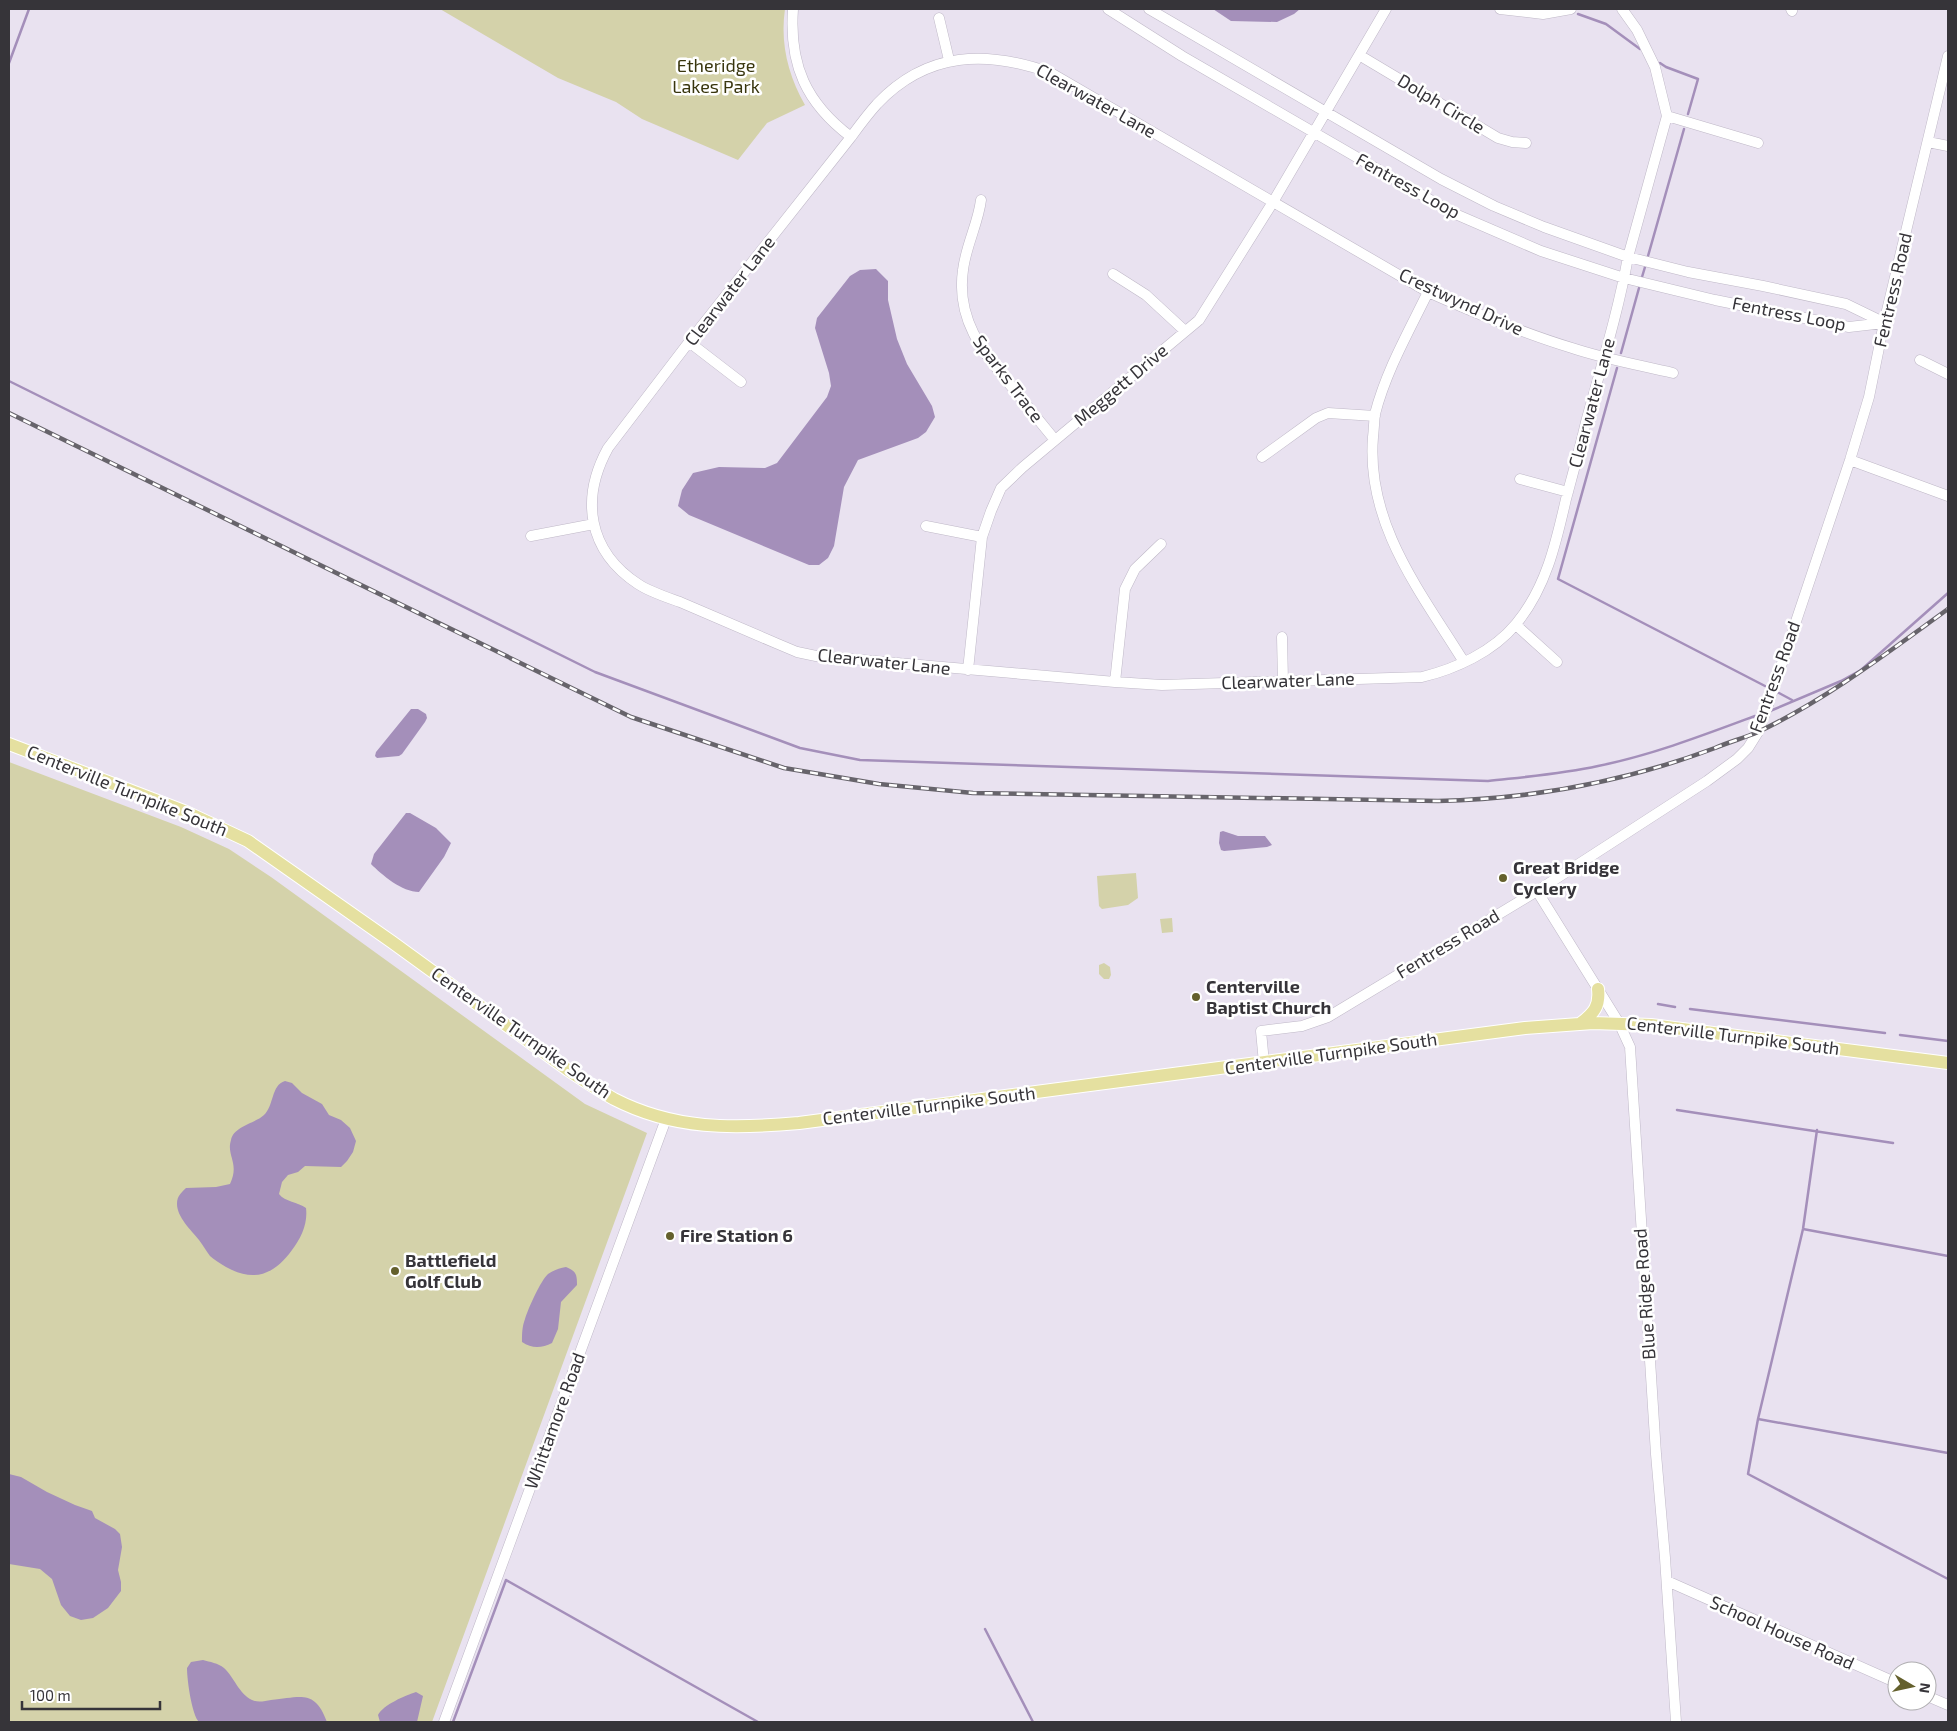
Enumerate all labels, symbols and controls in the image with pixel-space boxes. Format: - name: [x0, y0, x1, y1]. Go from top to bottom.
- park label: Etheridge Lakes Park: [672, 54, 760, 97]
- street label: Clearwater Lane: [1033, 58, 1160, 142]
- street label: Dolph Circle: [1394, 68, 1489, 138]
- street label: Fentress Loop: [1353, 148, 1464, 223]
- street label: Fentress Road: [1868, 230, 1916, 349]
- street label: Clearwater Lane: [679, 231, 779, 350]
- street label: Crestwynd Drive: [1396, 263, 1527, 340]
- street label: Fentress Loop: [1730, 291, 1848, 335]
- street label: Sparks Trace: [969, 330, 1049, 426]
- street label: Clearwater Lane: [1563, 335, 1619, 470]
- street label: Meggett Drive: [1069, 339, 1172, 430]
- street label: Fentress Road: [1744, 618, 1804, 735]
- street label: Clearwater Lane: [816, 643, 952, 679]
- street label: Clearwater Lane: [1221, 667, 1355, 693]
- street label: Centerville Turnpike South: [24, 740, 231, 840]
- place label: Great Bridge Cyclery: [1513, 856, 1619, 899]
- marker: Great Bridge Cyclery: [1497, 872, 1509, 884]
- street label: Fentress Road: [1392, 904, 1503, 983]
- street label: Centerville Turnpike South: [428, 962, 616, 1103]
- place label: Centerville Baptist Church: [1206, 975, 1331, 1018]
- marker: Centerville Baptist Church: [1190, 991, 1202, 1003]
- street label: Centerville Turnpike South: [1625, 1011, 1841, 1059]
- street label: Centerville Turnpike South: [1223, 1027, 1438, 1079]
- street label: Centerville Turnpike South: [821, 1081, 1037, 1129]
- place label: Fire Station 6: [680, 1224, 793, 1246]
- street label: Blue Ridge Road: [1628, 1228, 1660, 1360]
- marker: Fire Station 6: [664, 1230, 676, 1242]
- place label: Battlefield Golf Club: [405, 1249, 496, 1292]
- marker: Battlefield Golf Club: [389, 1265, 401, 1277]
- street label: Whittamore Road: [519, 1349, 589, 1492]
- street label: School House Road: [1707, 1590, 1858, 1674]
- north arrow: [1887, 1661, 1937, 1711]
- scale bar: [22, 1678, 160, 1710]
- text: N: [1916, 1682, 1935, 1694]
- text: 100 m: [30, 1686, 71, 1704]

